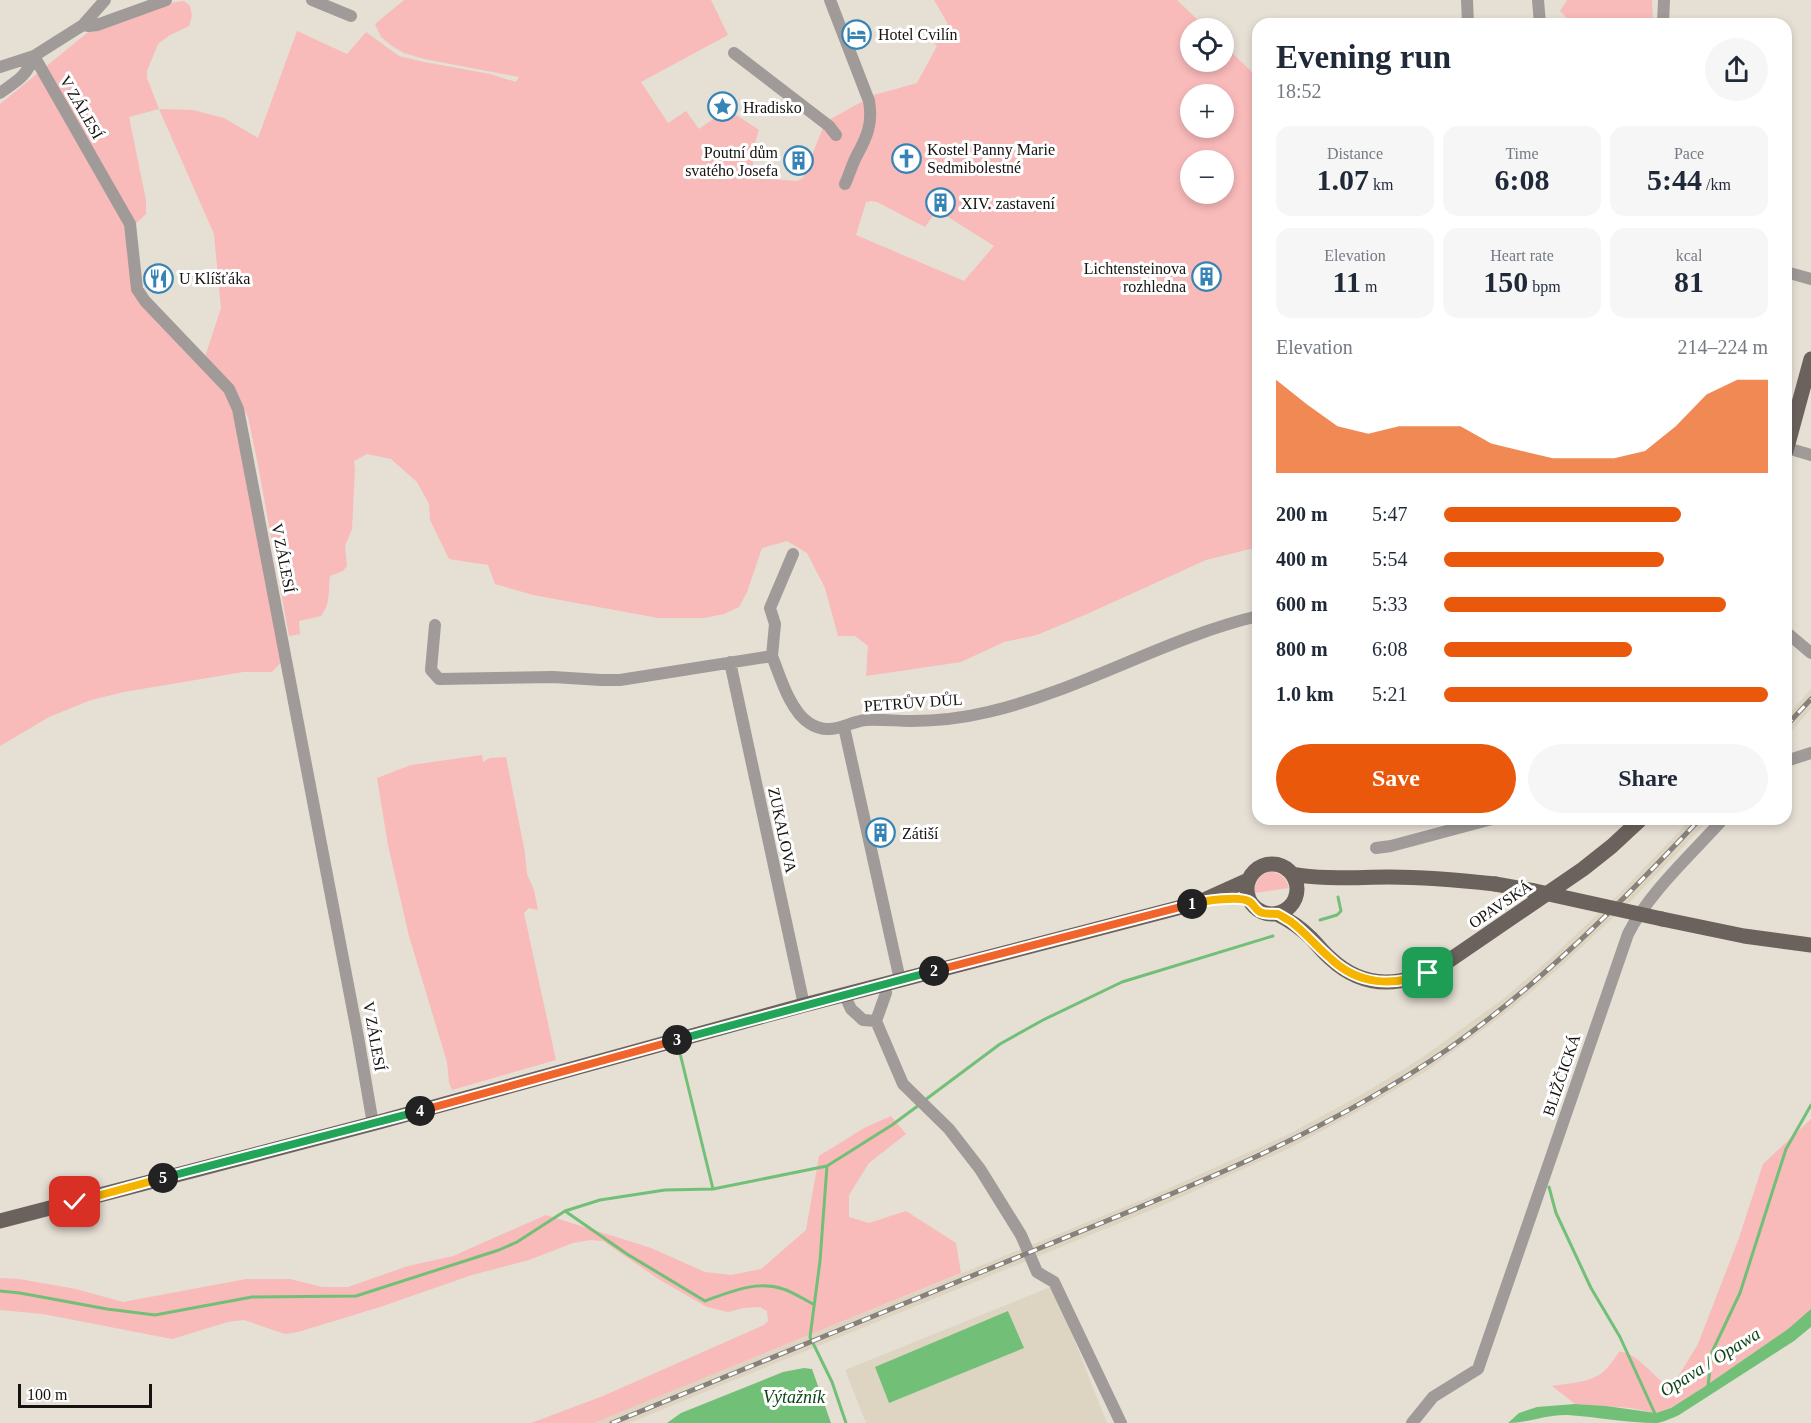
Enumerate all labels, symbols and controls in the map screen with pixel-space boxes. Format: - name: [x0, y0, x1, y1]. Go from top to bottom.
- hotel icon: Hotel Cvilín: [841, 18, 873, 50]
- map controls: [1180, 18, 1234, 204]
- button: locate: [1180, 18, 1234, 72]
- place label: Hotel Cvilín: [878, 26, 958, 43]
- button: share: [1705, 38, 1768, 101]
- text: Evening run: [1276, 39, 1451, 75]
- street label: V ZÁLESÍ: [57, 72, 107, 142]
- text: 18:52: [1276, 80, 1322, 102]
- button: +: [1180, 84, 1234, 138]
- place icon: Hradisko: [706, 91, 738, 123]
- place label: Hradisko: [743, 99, 802, 116]
- place label: Kostel Panny Marie Sedmibolestné: [927, 141, 1055, 176]
- church icon: Kostel Panny Marie Sedmibolestné: [890, 142, 922, 174]
- place label: Poutní dům svatého Josefa: [685, 144, 779, 179]
- building icon: Poutní dům svatého Josefa: [783, 145, 815, 177]
- text: Distance: [1327, 145, 1383, 162]
- text: Time: [1505, 145, 1539, 162]
- text: Pace: [1674, 145, 1704, 162]
- button: −: [1180, 150, 1234, 204]
- text: 1.07: [1317, 163, 1369, 196]
- text: 6:08: [1495, 163, 1550, 196]
- text: 5:44: [1647, 163, 1702, 196]
- text: km: [1369, 176, 1393, 193]
- text: /km: [1702, 176, 1731, 193]
- building icon: XIV. zastavení: [924, 187, 956, 219]
- place label: XIV. zastavení: [961, 195, 1055, 212]
- text: Elevation: [1324, 247, 1386, 264]
- text: Heart rate: [1490, 247, 1554, 264]
- text: kcal: [1676, 247, 1702, 264]
- place label: Lichtensteinova rozhledna: [1084, 260, 1186, 295]
- building icon: Lichtensteinova rozhledna: [1191, 261, 1223, 293]
- restaurant icon: U Klíšťáka: [142, 262, 174, 294]
- text: 11: [1333, 265, 1361, 298]
- text: 150: [1483, 265, 1528, 298]
- text: 81: [1674, 265, 1704, 298]
- place label: U Klíšťáka: [179, 270, 250, 287]
- text: m: [1361, 278, 1377, 295]
- text: bpm: [1528, 278, 1561, 295]
- text: Elevation: [1276, 336, 1353, 358]
- text: 214–224 m: [1677, 336, 1768, 358]
- text: 200 m: [1276, 503, 1328, 525]
- text: 5:47: [1372, 503, 1408, 525]
- street label: V ZÁLESÍ: [268, 522, 300, 594]
- text: 400 m: [1276, 548, 1328, 570]
- text: 5:54: [1372, 548, 1408, 570]
- text: 600 m: [1276, 593, 1328, 615]
- text: 5:33: [1372, 593, 1408, 615]
- text: 800 m: [1276, 638, 1328, 660]
- text: 6:08: [1372, 638, 1408, 660]
- text: 1.0 km: [1276, 683, 1334, 705]
- text: 5:21: [1372, 683, 1408, 705]
- street label: PETRŮV DŮL: [863, 690, 963, 714]
- button: Save: [1276, 744, 1516, 813]
- button: Share: [1528, 744, 1768, 813]
- street label: ZUKALOVA: [765, 786, 800, 875]
- building icon: Zátiší: [865, 817, 897, 849]
- place label: Zátiší: [902, 825, 939, 842]
- street label: OPAVSKÁ: [1465, 876, 1535, 932]
- pin: 1: [1177, 889, 1207, 919]
- text: 1: [1188, 895, 1196, 912]
- pin: [1402, 947, 1453, 998]
- pin: 2: [919, 956, 949, 986]
- icon: arrive: [1411, 956, 1444, 989]
- text: 2: [930, 962, 938, 979]
- street label: V ZÁLESÍ: [360, 1000, 390, 1072]
- pin: 3: [662, 1025, 692, 1055]
- text: 3: [673, 1031, 681, 1048]
- street label: BLIŽČICKÁ: [1539, 1031, 1584, 1118]
- pin: 4: [405, 1096, 435, 1126]
- text: 4: [416, 1102, 424, 1119]
- pin: 5: [148, 1163, 178, 1193]
- text: 5: [159, 1169, 167, 1186]
- pin: [49, 1176, 100, 1227]
- icon: check: [58, 1185, 91, 1218]
- water label: Opava / Opawa: [1656, 1323, 1764, 1401]
- scale bar: [18, 1381, 152, 1408]
- text: 100 m: [27, 1386, 67, 1403]
- water label: Výtažník: [763, 1387, 826, 1407]

